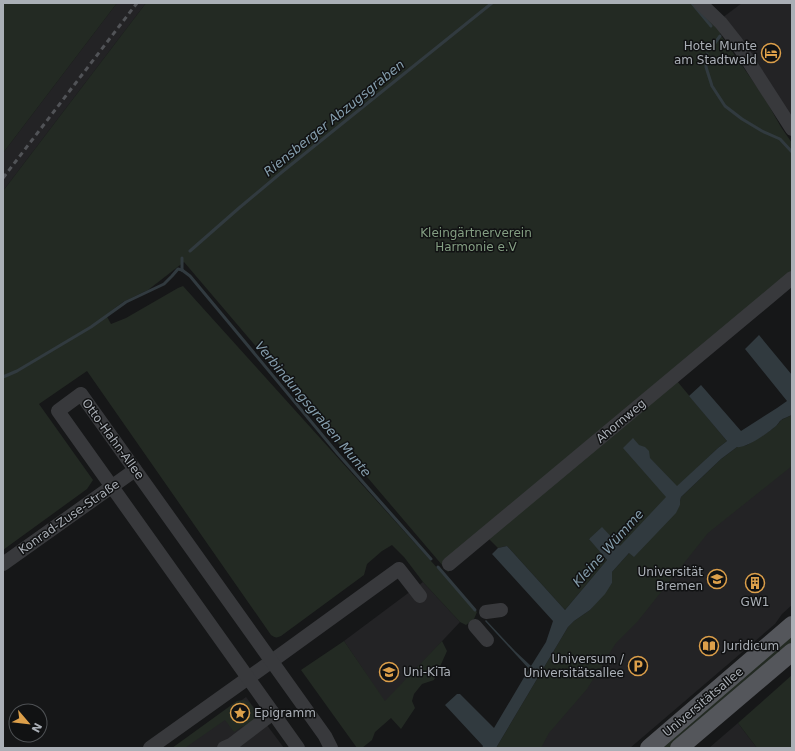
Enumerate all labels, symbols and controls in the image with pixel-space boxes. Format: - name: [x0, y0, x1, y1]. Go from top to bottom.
- place label: Hotel Munte am Stadtwald: [674, 39, 757, 67]
- hotel icon: Hotel Munte am Stadtwald: [760, 42, 782, 64]
- water label: Riensberger Abzugsgraben: [261, 57, 407, 179]
- park label: Kleingärtnerverein Harmonie e.V: [420, 226, 532, 254]
- water label: Verbindungsgraben Munte: [252, 338, 374, 480]
- street label: Otto-Hahn-Allee: [79, 396, 147, 482]
- street label: Ahornweg: [593, 396, 649, 446]
- street label: Konrad-Zuse-Straße: [16, 477, 122, 557]
- water label: Kleine Wümme: [569, 506, 647, 590]
- place label: Universität Bremen: [638, 565, 703, 593]
- school or university icon: Universität Bremen: [706, 568, 728, 590]
- building icon: GW1: [744, 572, 766, 594]
- place label: GW1: [741, 595, 769, 609]
- library icon: Juridicum: [698, 635, 720, 657]
- place label: Juridicum: [722, 639, 779, 653]
- place label: Universum / Universitätsallee: [523, 652, 625, 680]
- parking icon: Universum / Universitätsallee: [627, 655, 649, 677]
- school or university icon: Uni-KiTa: [378, 661, 400, 683]
- street label: Universitätsallee: [660, 664, 746, 740]
- place label: Uni-KiTa: [403, 665, 451, 679]
- place icon: Epigramm: [229, 702, 251, 724]
- north arrow: [8, 703, 48, 743]
- place label: Epigramm: [254, 706, 316, 720]
- text: N: [28, 720, 44, 735]

